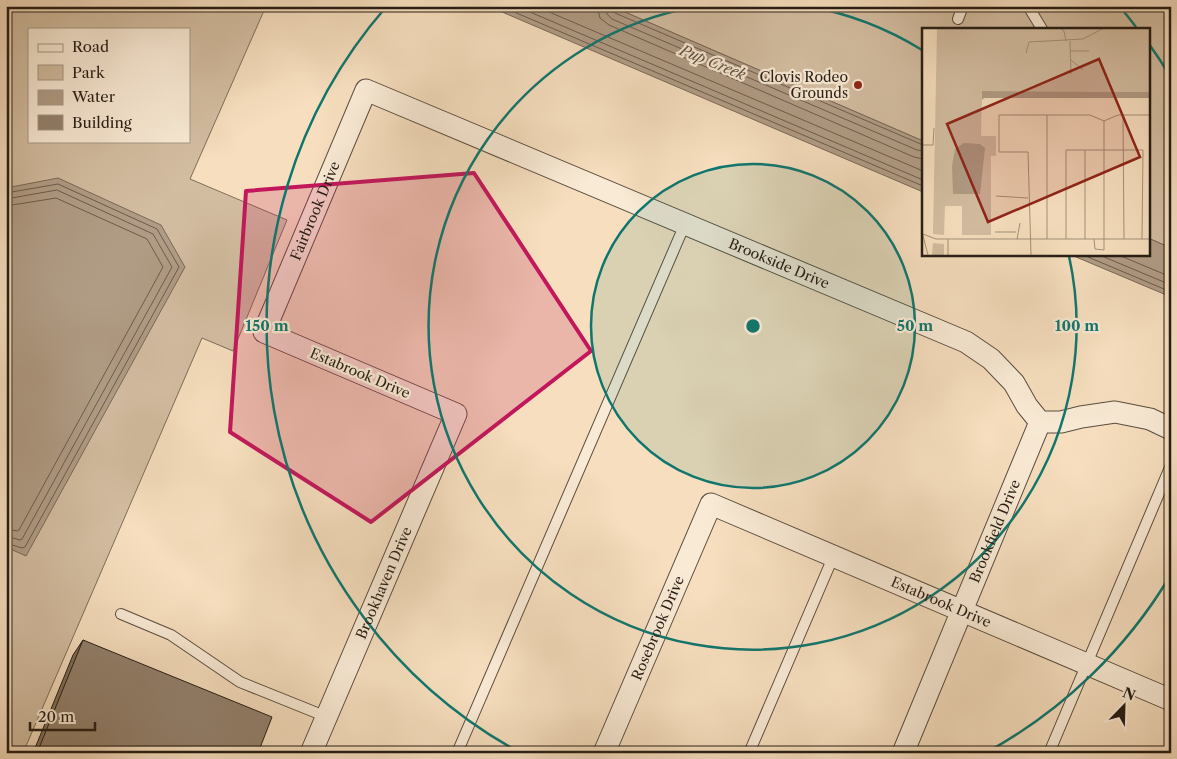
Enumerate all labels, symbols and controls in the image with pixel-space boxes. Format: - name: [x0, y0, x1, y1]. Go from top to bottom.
- legend: [28, 28, 190, 142]
- inset map: [922, 28, 1150, 255]
- text: Road: [72, 37, 109, 56]
- water label: Pup Creek: [676, 40, 749, 84]
- text: Park: [72, 63, 106, 82]
- place label: Clovis Rodeo Grounds: [760, 68, 848, 102]
- marker: Clovis Rodeo Grounds: [852, 79, 864, 91]
- text: Water: [71, 87, 116, 106]
- text: Building: [72, 113, 132, 132]
- street label: Fairbrook Drive: [286, 159, 344, 263]
- street label: Brookside Drive: [726, 234, 832, 293]
- text: 150 m: [245, 316, 289, 335]
- text: 50 m: [897, 316, 933, 335]
- text: 100 m: [1055, 316, 1099, 335]
- centre of rings: [744, 317, 762, 335]
- street label: Estabrook Drive: [307, 344, 413, 402]
- street label: Brookfield Drive: [965, 477, 1024, 586]
- street label: Brookhaven Drive: [352, 524, 416, 642]
- street label: Rosebrook Drive: [627, 573, 688, 683]
- street label: Estabrook Drive: [888, 573, 994, 631]
- north arrow: [1100, 682, 1150, 732]
- text: N: [1120, 683, 1138, 705]
- scale bar: [30, 699, 95, 731]
- text: 20 m: [38, 707, 74, 726]

